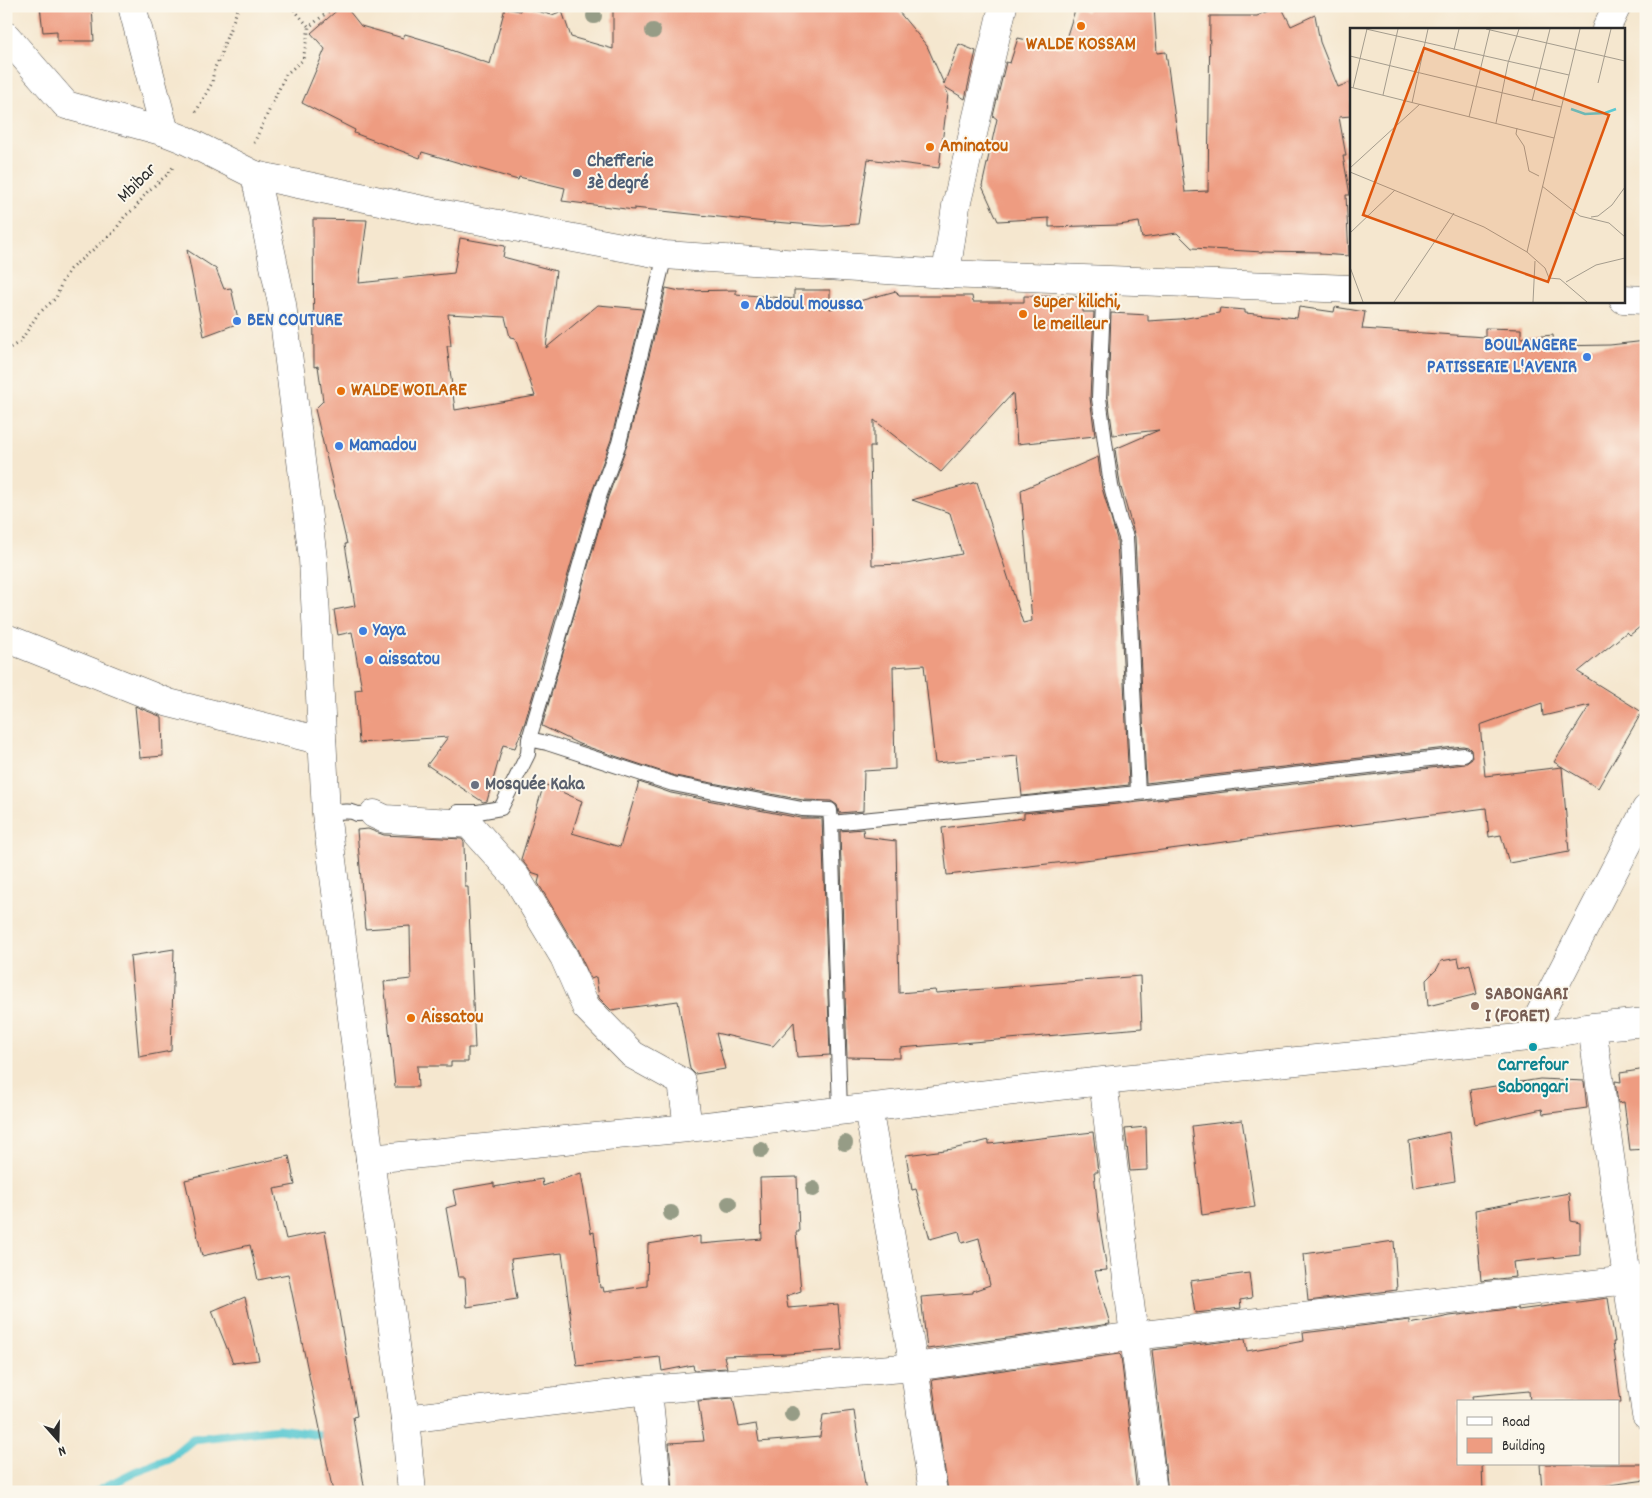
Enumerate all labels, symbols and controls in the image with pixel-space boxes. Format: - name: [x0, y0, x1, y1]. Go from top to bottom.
- marker: WALDE KOSSAM: [1075, 20, 1087, 32]
- inset map: [1350, 28, 1624, 302]
- place label: WALDE KOSSAM: [1026, 32, 1136, 59]
- place label: Aminatou: [940, 134, 1008, 161]
- marker: Aminatou: [924, 141, 936, 153]
- place label: Chefferie 3è degré: [587, 149, 654, 198]
- street label: Mbibar: [112, 158, 164, 210]
- marker: Chefferie 3è degré: [571, 167, 583, 179]
- place label: Super kilichi, le meilleur: [1033, 290, 1121, 339]
- place label: Abdoul moussa: [755, 292, 864, 319]
- marker: Abdoul moussa: [739, 299, 751, 311]
- place label: BEN COUTURE: [247, 308, 343, 335]
- marker: Super kilichi, le meilleur: [1017, 308, 1029, 320]
- marker: BEN COUTURE: [231, 315, 243, 327]
- place label: BOULANGERE PATISSERIE L'AVENIR: [1427, 333, 1577, 382]
- marker: BOULANGERE PATISSERIE L'AVENIR: [1581, 351, 1593, 363]
- place label: WALDE WOILARE: [351, 378, 467, 405]
- marker: WALDE WOILARE: [335, 385, 347, 397]
- place label: Mamadou: [349, 433, 417, 460]
- marker: Mamadou: [333, 440, 345, 452]
- place label: Yaya: [372, 618, 407, 645]
- marker: Yaya: [357, 625, 369, 637]
- place label: aissatou: [379, 647, 440, 674]
- marker: aissatou: [363, 654, 375, 666]
- place label: Mosquée Kaka: [485, 772, 586, 799]
- marker: Mosquée Kaka: [469, 779, 481, 791]
- place label: SABONGARI I (FORET): [1485, 982, 1568, 1031]
- marker: SABONGARI I (FORET): [1469, 1000, 1481, 1012]
- place label: Aissatou: [421, 1005, 483, 1032]
- marker: Aissatou: [405, 1012, 417, 1024]
- marker: Carrefour Sabongari: [1527, 1041, 1539, 1053]
- place label: Carrefour Sabongari: [1497, 1053, 1570, 1102]
- legend: [1457, 1400, 1620, 1466]
- text: Road: [1502, 1412, 1530, 1434]
- north arrow: [32, 1416, 82, 1466]
- text: Building: [1502, 1436, 1545, 1458]
- text: N: [55, 1440, 68, 1461]

